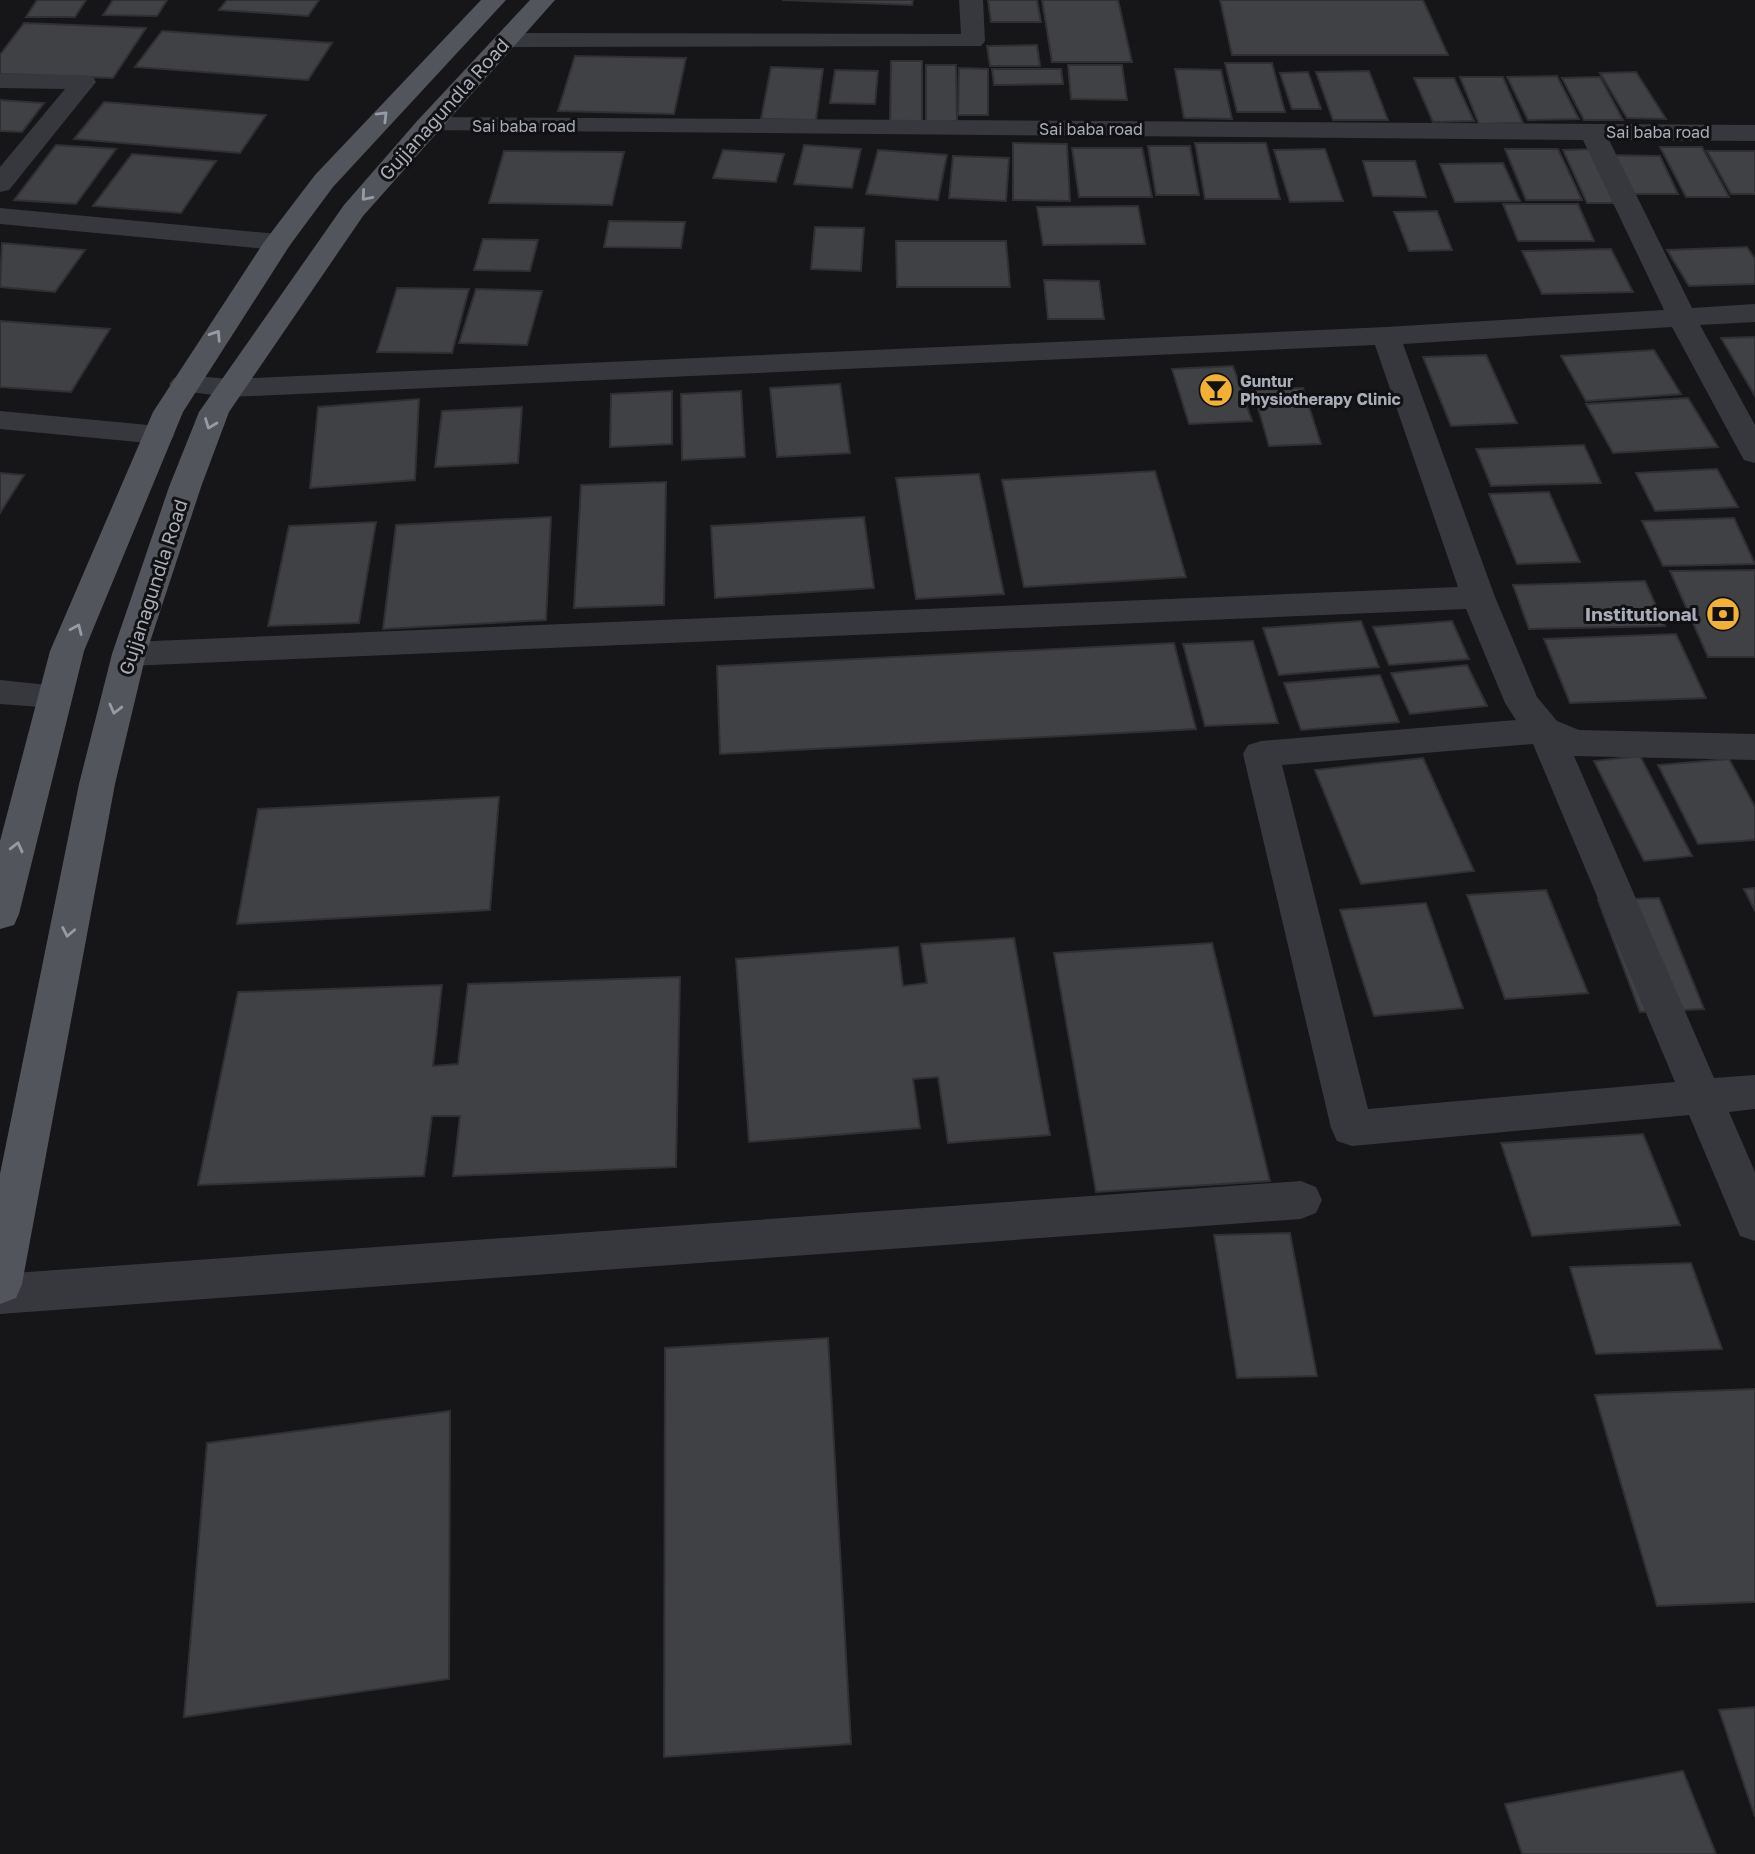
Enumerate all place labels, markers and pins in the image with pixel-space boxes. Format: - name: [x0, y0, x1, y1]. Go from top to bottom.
- bar icon: Guntur Physiotherapy Clinic: [1197, 371, 1235, 409]
- place label: Guntur Physiotherapy Clinic: [1240, 371, 1401, 409]
- bank icon: Institutional: [1704, 595, 1742, 633]
- place label: Institutional: [1585, 602, 1698, 625]

